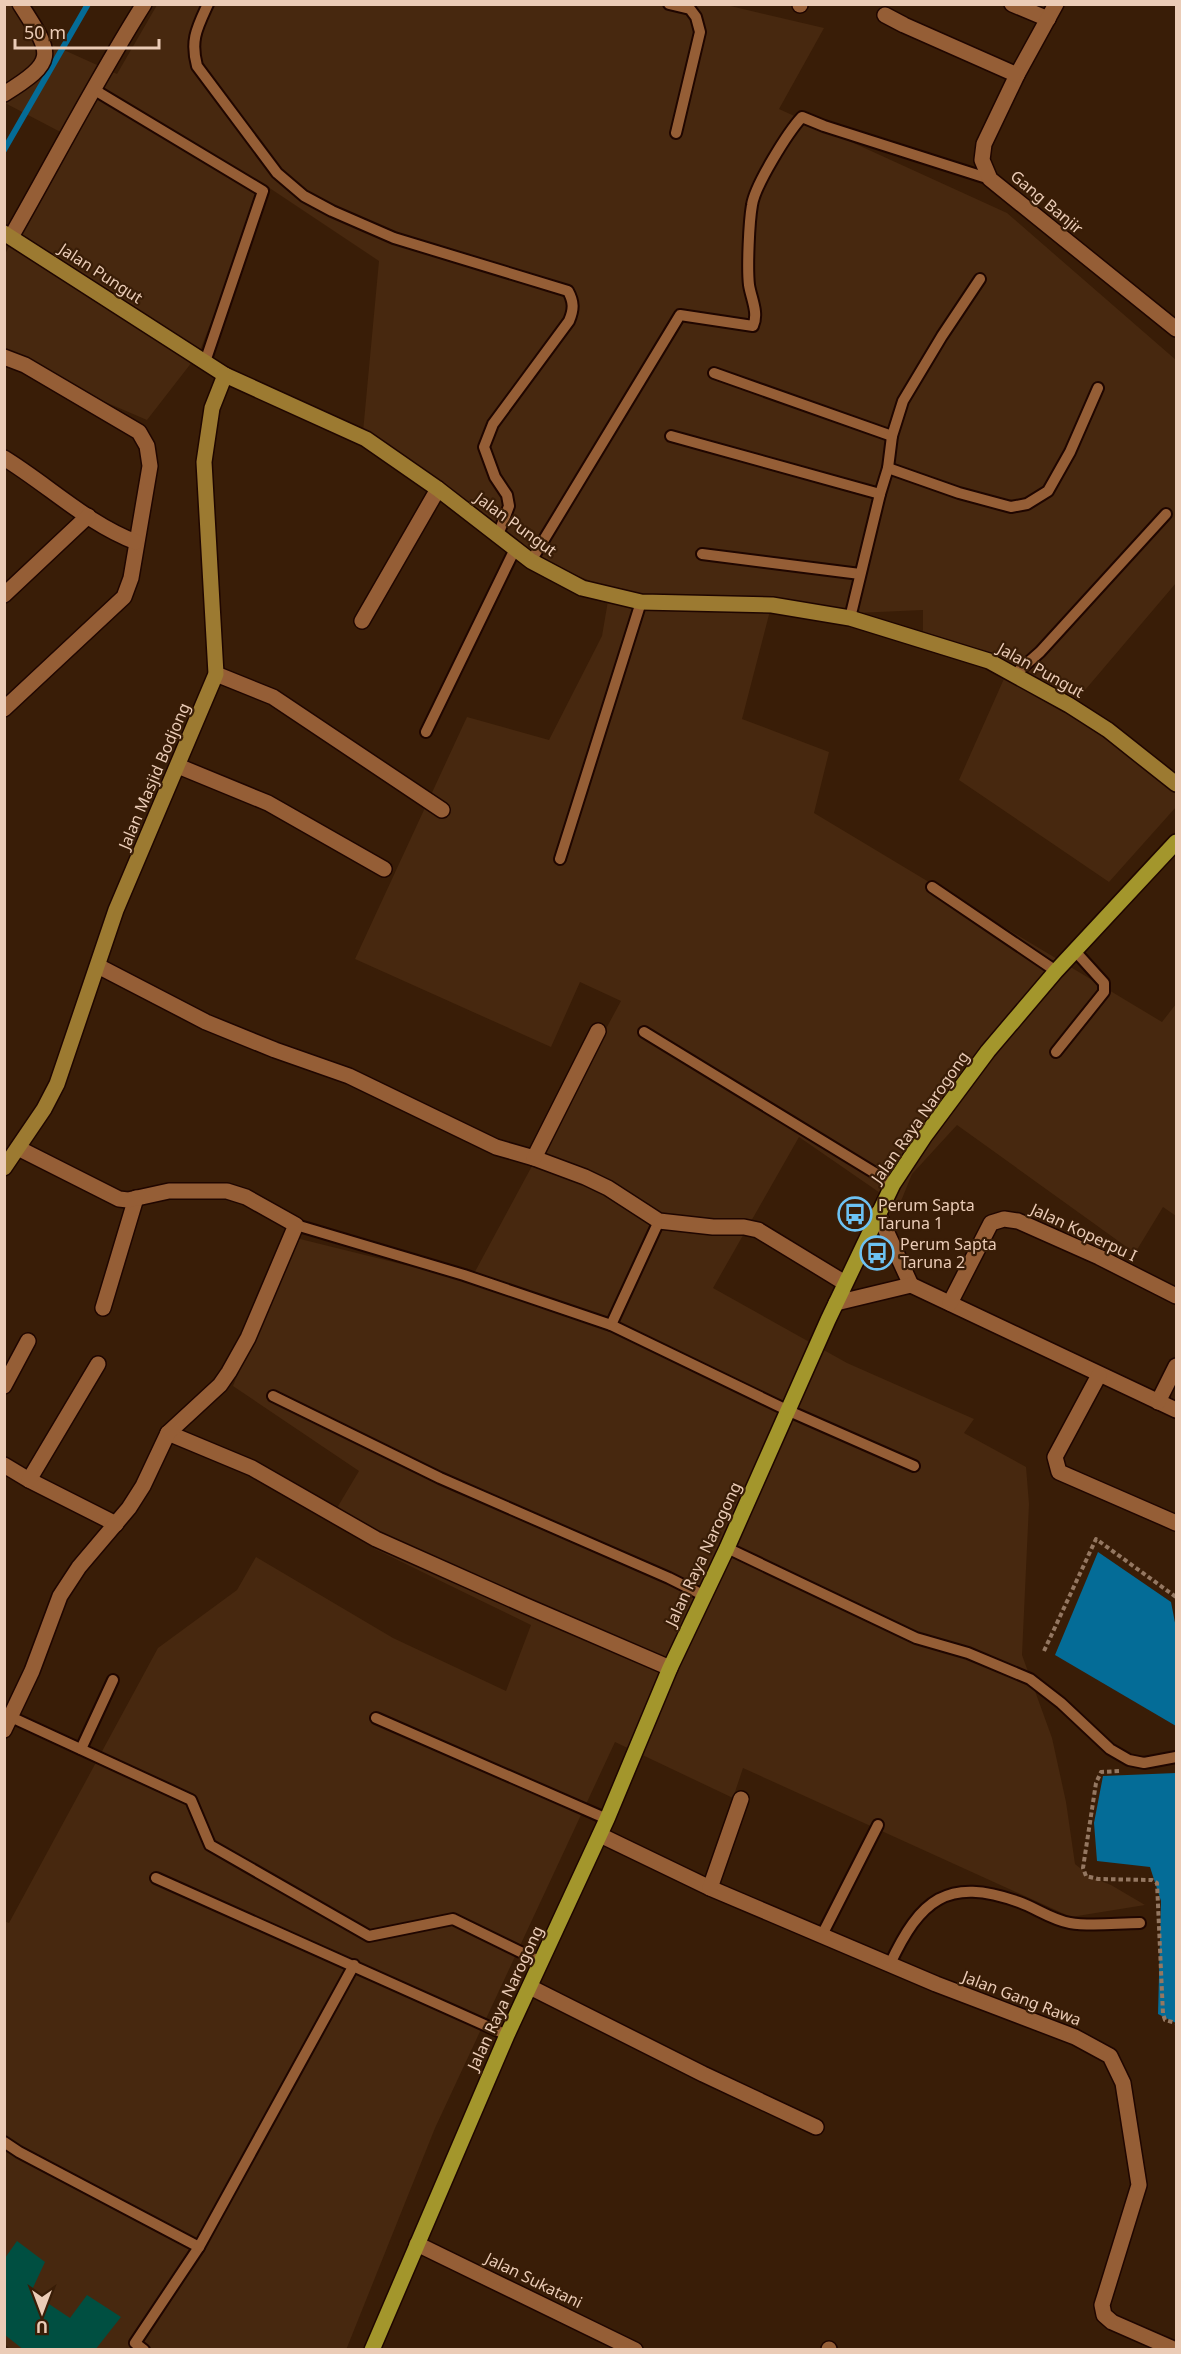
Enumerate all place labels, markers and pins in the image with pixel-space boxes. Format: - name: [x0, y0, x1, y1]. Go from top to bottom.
- place label: Perum Sapta Taruna 1: [878, 1194, 975, 1234]
- bus stop icon: Perum Sapta Taruna 1: [837, 1196, 873, 1232]
- place label: Perum Sapta Taruna 2: [900, 1233, 997, 1273]
- bus stop icon: Perum Sapta Taruna 2: [859, 1235, 895, 1271]

